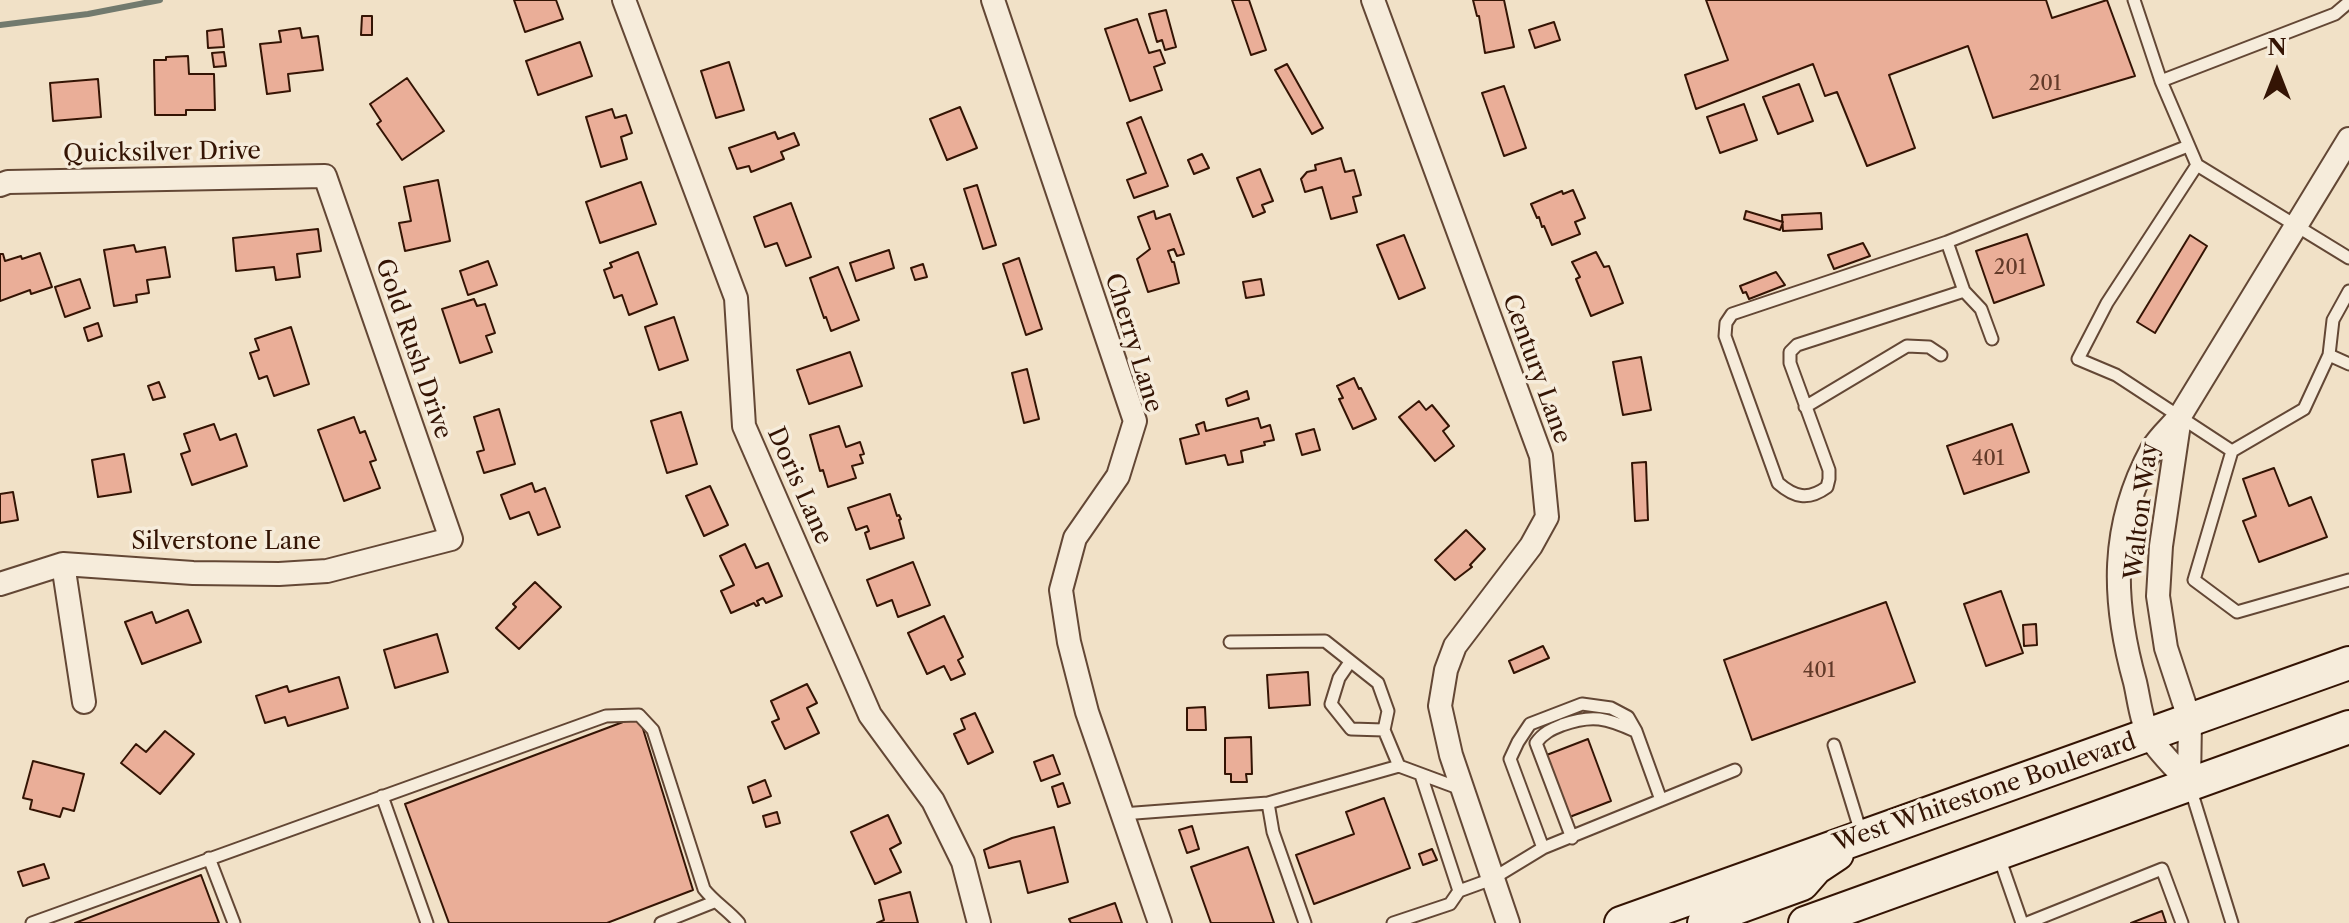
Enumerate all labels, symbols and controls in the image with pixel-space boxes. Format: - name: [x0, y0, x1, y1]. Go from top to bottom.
- north arrow: [2237, 32, 2317, 112]
- text: N: [2267, 34, 2287, 61]
- house number: 201: [2029, 72, 2061, 96]
- street label: Quicksilver Drive: [63, 137, 261, 169]
- street label: Gold Rush Drive: [369, 255, 457, 443]
- house number: 201: [1994, 256, 2026, 280]
- street label: Cherry Lane: [1098, 270, 1168, 416]
- street label: Century Lane: [1496, 290, 1576, 448]
- street label: Doris Lane: [760, 423, 838, 549]
- street label: Walton Way: [2119, 441, 2165, 581]
- house number: 401: [1972, 447, 2004, 471]
- street label: Silverstone Lane: [131, 528, 321, 556]
- house number: 401: [1803, 659, 1835, 683]
- street label: West Whitestone Boulevard: [1830, 728, 2140, 858]

